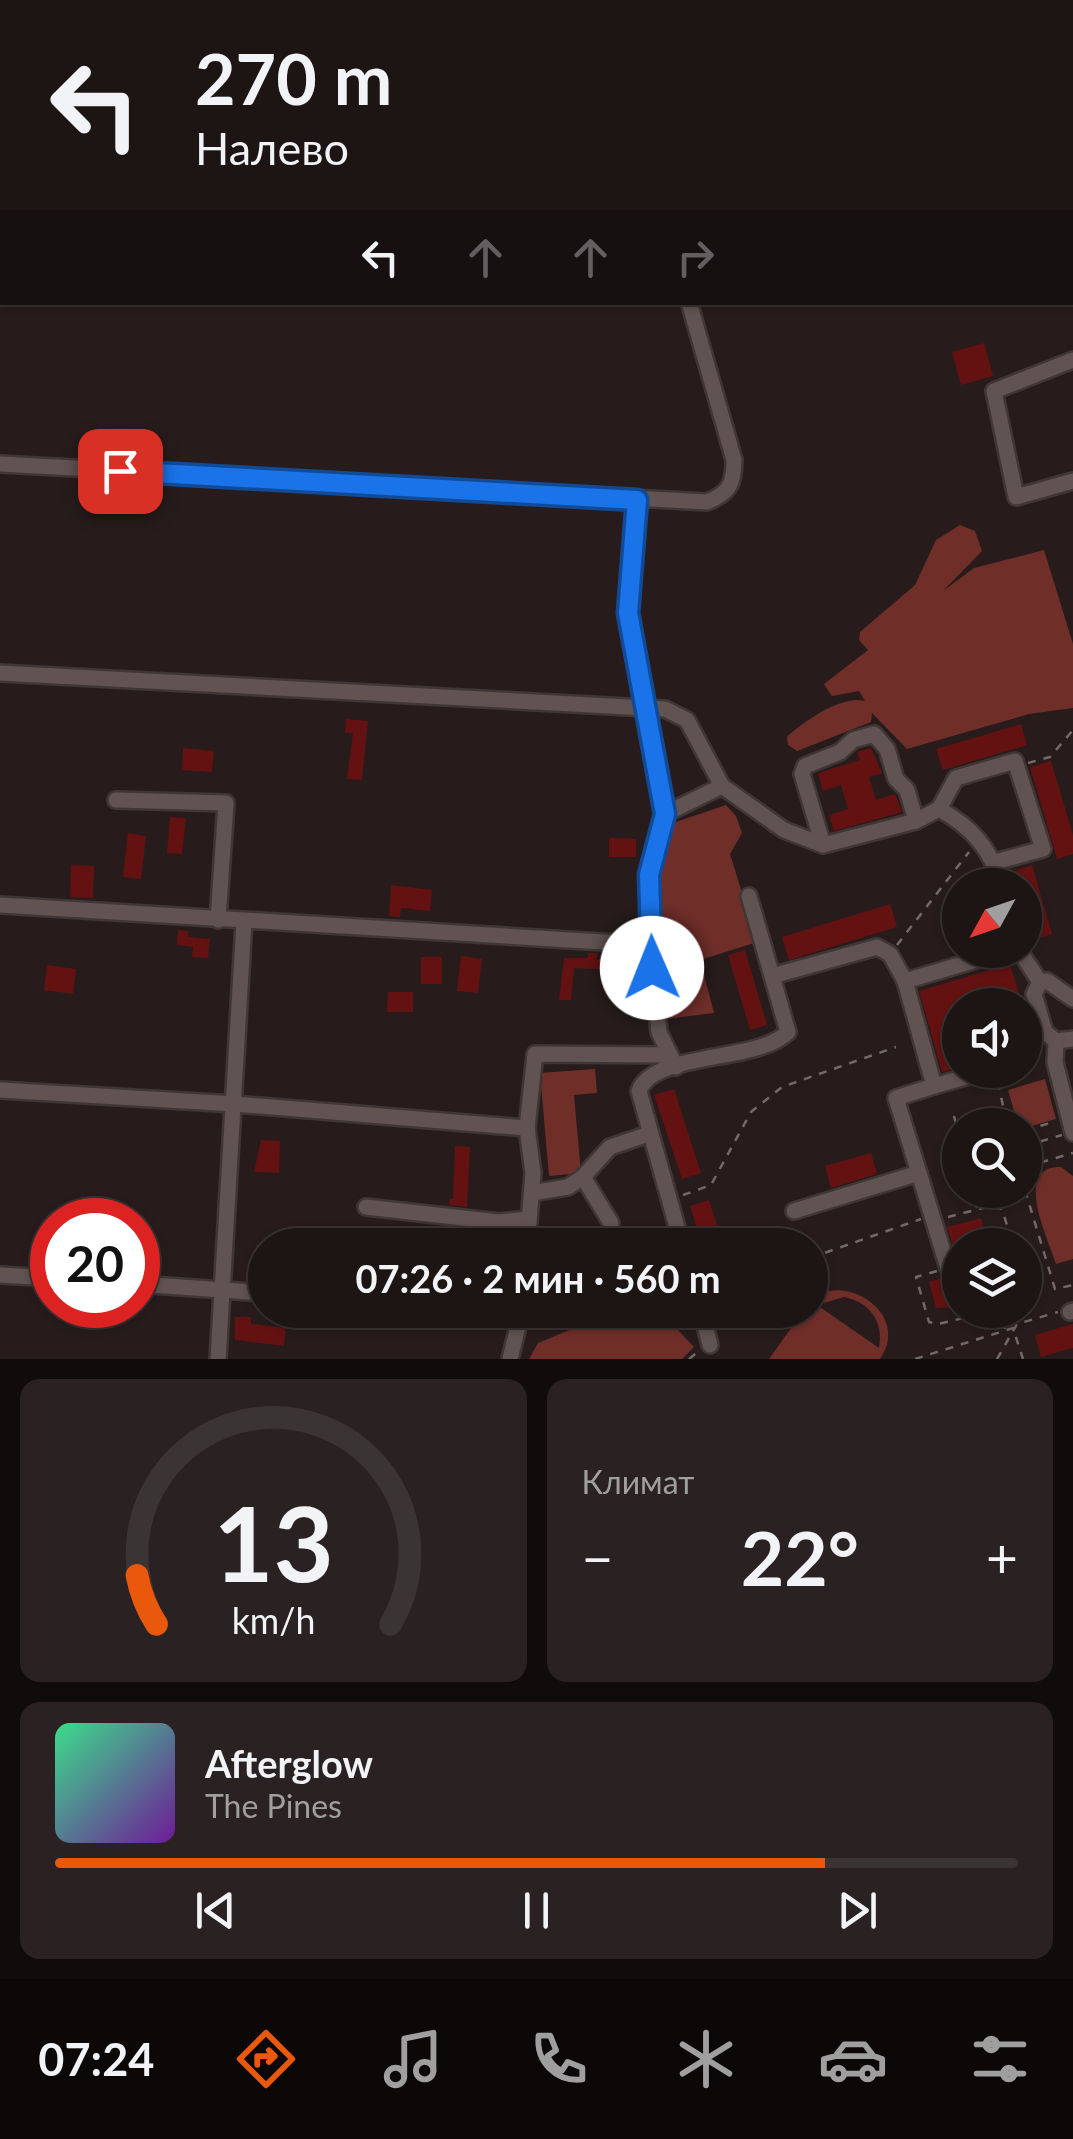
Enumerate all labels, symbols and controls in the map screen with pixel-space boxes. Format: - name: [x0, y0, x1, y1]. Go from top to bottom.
- text: 270 m: [195, 36, 392, 120]
- icon: left: [30, 40, 160, 170]
- text: Налево: [195, 121, 349, 175]
- icon: left: [353, 230, 408, 285]
- icon: ahead: [458, 230, 513, 285]
- icon: ahead: [563, 230, 618, 285]
- icon: right: [668, 230, 723, 285]
- pin: [78, 429, 163, 514]
- icon: arrive: [93, 444, 148, 499]
- north arrow: [942, 868, 1042, 968]
- map controls: [942, 868, 1042, 1328]
- position arrow: [600, 916, 704, 1020]
- button: sound: [942, 988, 1042, 1088]
- button: search: [942, 1108, 1042, 1208]
- speed limit sign: 20: [30, 1198, 160, 1328]
- button: layers: [942, 1228, 1042, 1328]
- text: 07:26 · 2 мин · 560 m: [355, 1255, 721, 1301]
- text: Климат: [582, 1462, 694, 1501]
- text: 13: [213, 1479, 334, 1604]
- text: 22°: [741, 1512, 859, 1602]
- text: −: [582, 1524, 613, 1590]
- text: +: [986, 1524, 1018, 1590]
- text: km/h: [231, 1599, 315, 1642]
- text: Afterglow: [205, 1740, 373, 1786]
- text: The Pines: [205, 1786, 342, 1825]
- icon: previous: [188, 1883, 243, 1938]
- icon: pause: [509, 1883, 564, 1938]
- icon: next: [830, 1883, 885, 1938]
- icon: directions: [231, 2024, 301, 2094]
- icon: music: [378, 2024, 448, 2094]
- icon: phone: [524, 2024, 594, 2094]
- icon: climate: [671, 2024, 741, 2094]
- icon: car: [818, 2024, 888, 2094]
- icon: filters: [965, 2024, 1035, 2094]
- text: 07:24: [38, 2032, 154, 2086]

